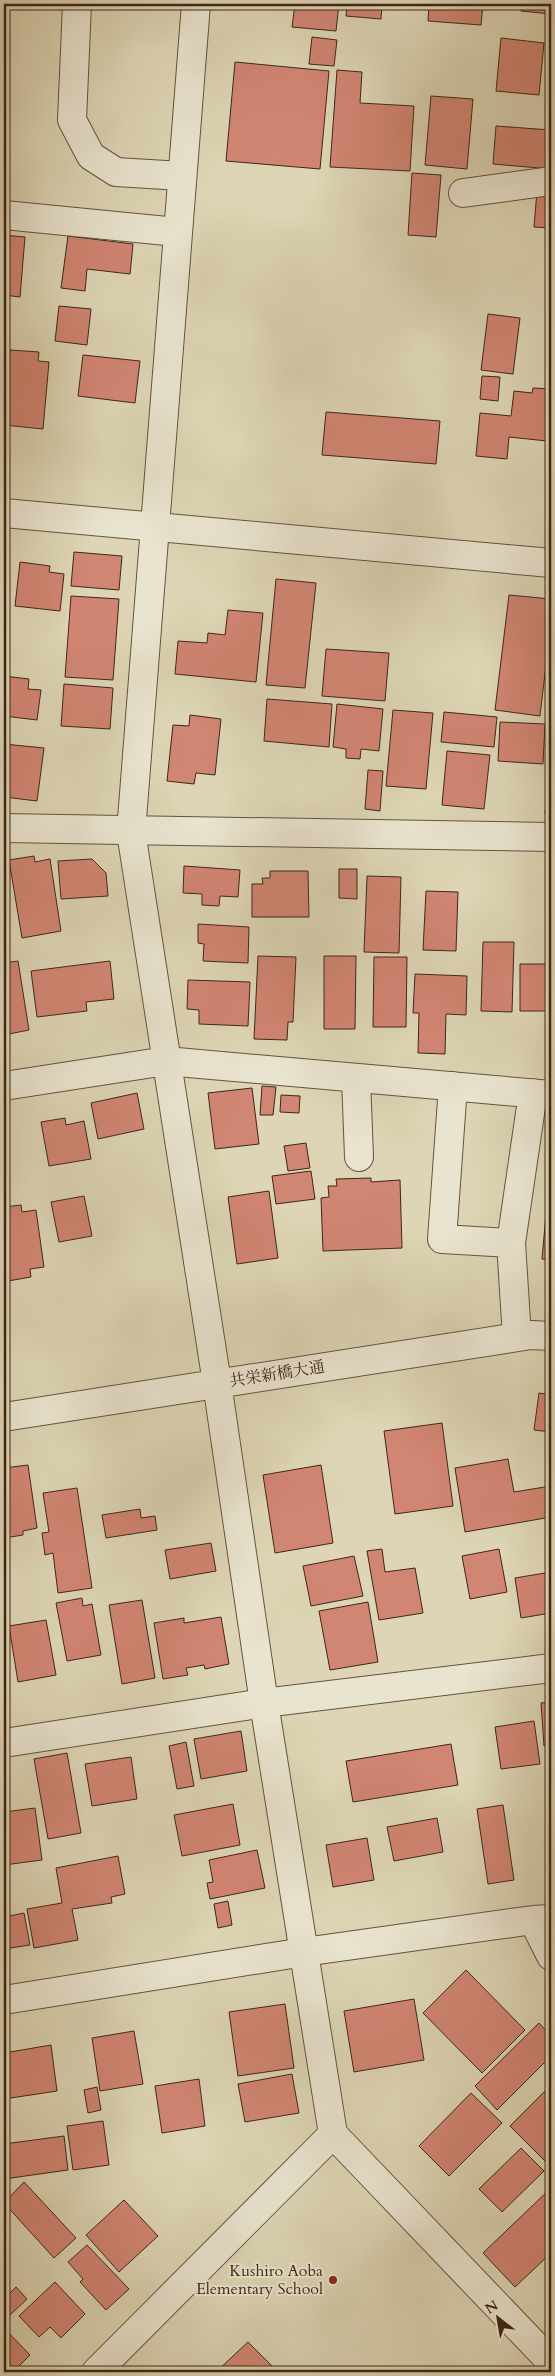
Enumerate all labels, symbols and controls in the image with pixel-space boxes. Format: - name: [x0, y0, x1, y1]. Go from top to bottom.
- street label: 共栄新橋大通: [228, 1356, 326, 1392]
- place label: Kushiro Aoba Elementary School: [196, 2260, 323, 2300]
- marker: Kushiro Aoba Elementary School: [327, 2274, 339, 2286]
- north arrow: [472, 2294, 522, 2344]
- text: N: [481, 2296, 502, 2319]

